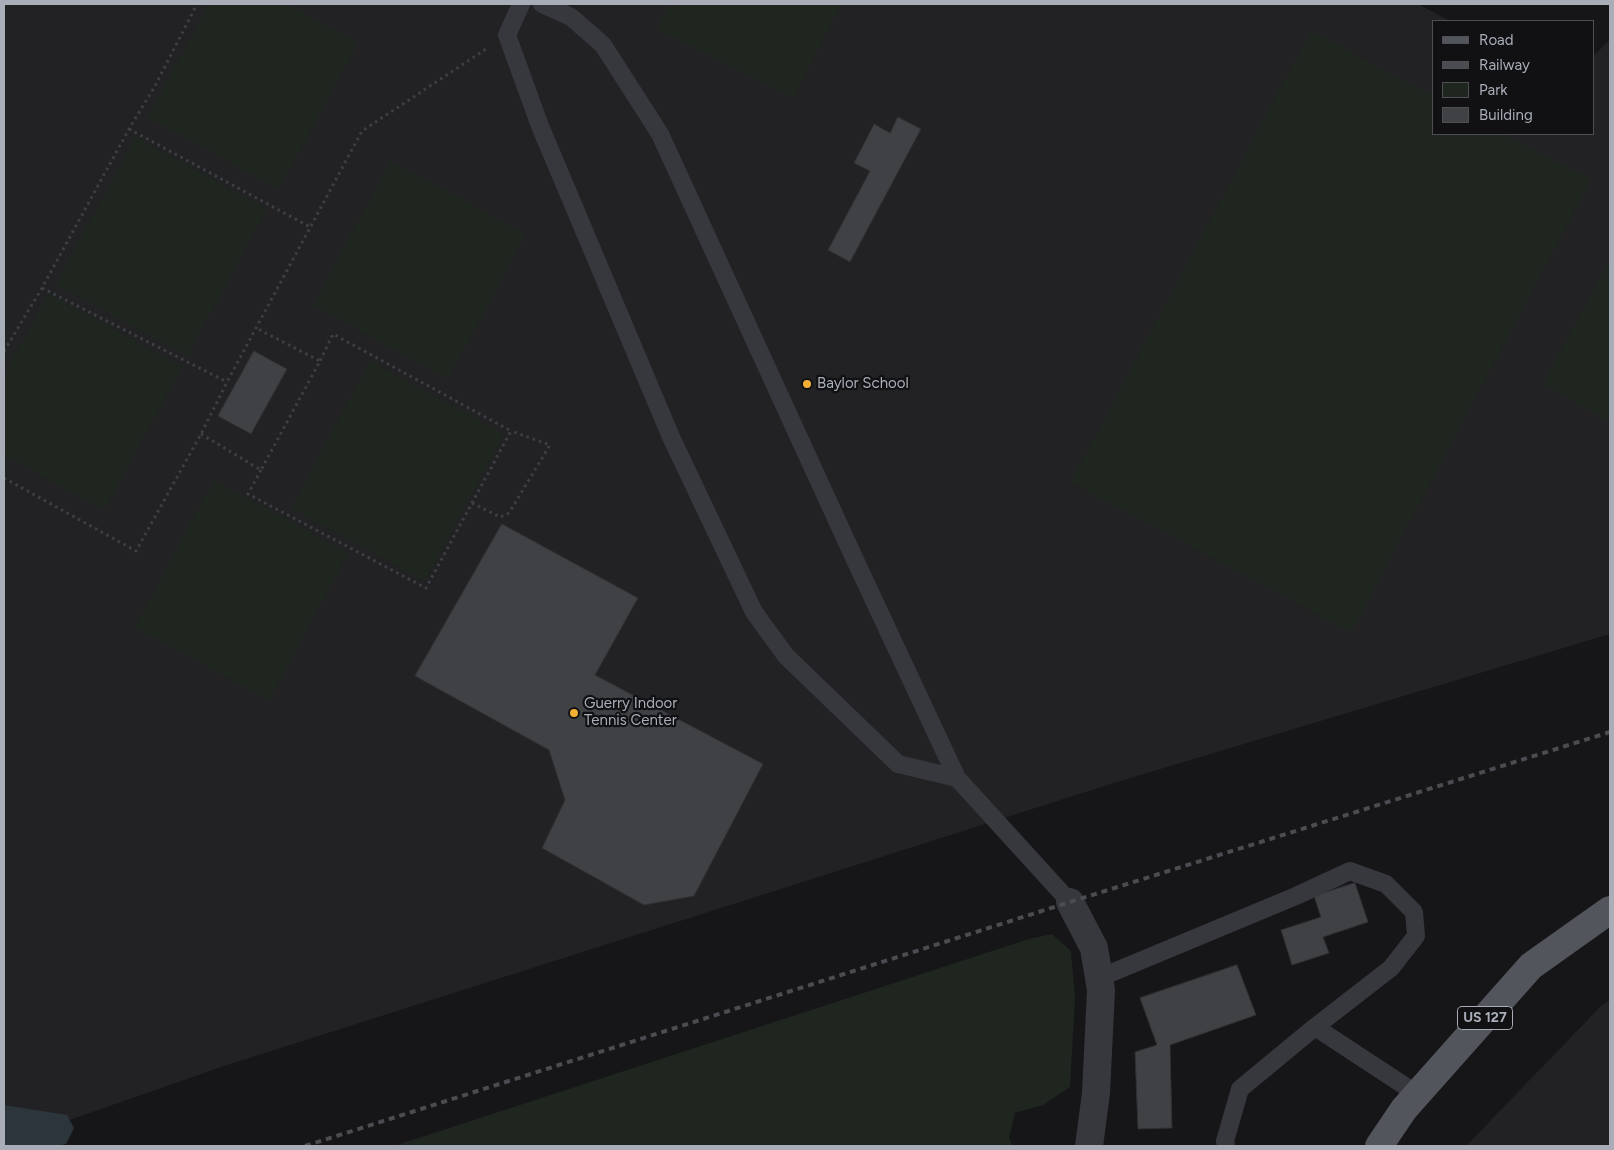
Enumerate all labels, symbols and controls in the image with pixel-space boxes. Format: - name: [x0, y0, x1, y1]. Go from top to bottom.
- legend: [1432, 20, 1594, 135]
- text: Road: [1479, 31, 1514, 49]
- text: Railway: [1479, 56, 1530, 74]
- text: Park: [1479, 81, 1508, 99]
- text: Building: [1479, 106, 1533, 124]
- place label: Baylor School: [817, 375, 909, 393]
- marker: Baylor School: [801, 378, 813, 390]
- place label: Guerry Indoor Tennis Center: [584, 695, 677, 730]
- marker: Guerry Indoor Tennis Center: [568, 707, 580, 719]
- road number: US 127: [1458, 1006, 1512, 1030]

